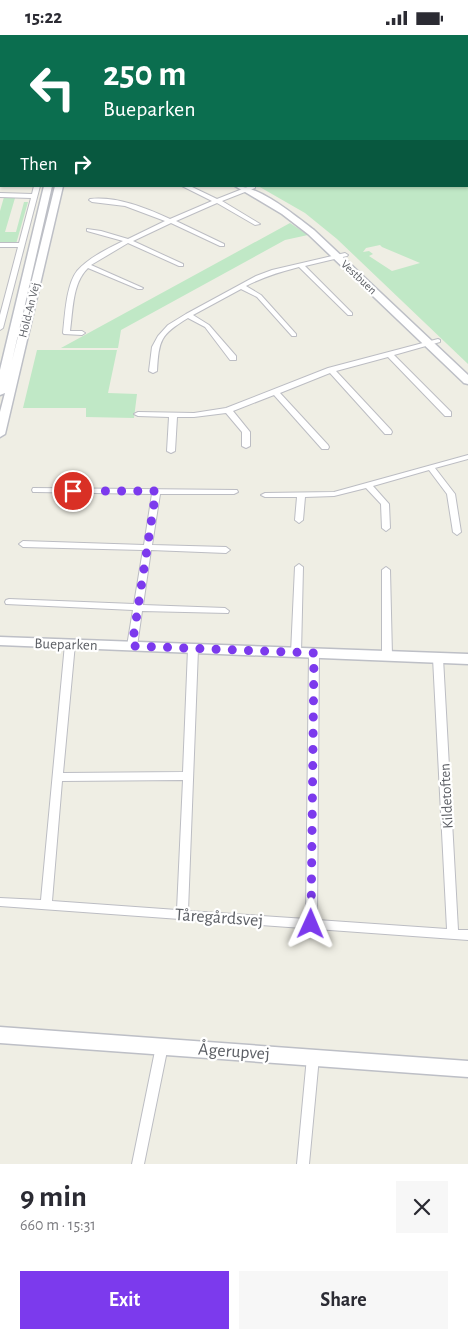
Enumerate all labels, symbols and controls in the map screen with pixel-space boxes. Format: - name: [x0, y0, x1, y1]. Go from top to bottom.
- text: 15:22: [25, 8, 62, 27]
- icon: left: [20, 55, 85, 120]
- text: 250 m: [103, 57, 186, 92]
- text: Bueparken: [103, 98, 196, 120]
- icon: right: [68, 150, 96, 178]
- text: Then: [20, 155, 58, 174]
- street label: Vestbuen: [339, 258, 379, 296]
- street label: Hold-An Vej: [16, 281, 43, 339]
- pin: [52, 470, 94, 512]
- icon: arrive: [59, 477, 87, 505]
- street label: Bueparken: [34, 636, 98, 653]
- street label: Kildetoften: [437, 763, 456, 829]
- position arrow: [284, 897, 336, 949]
- street label: Tåregårdsvej: [174, 906, 264, 930]
- street label: Ågerupvej: [197, 1038, 271, 1063]
- button: close: [396, 1181, 448, 1233]
- text: 9 min: [20, 1182, 87, 1212]
- text: 660 m · 15:31: [20, 1217, 96, 1233]
- button: Exit: [20, 1271, 229, 1329]
- button: Share: [239, 1271, 448, 1329]

